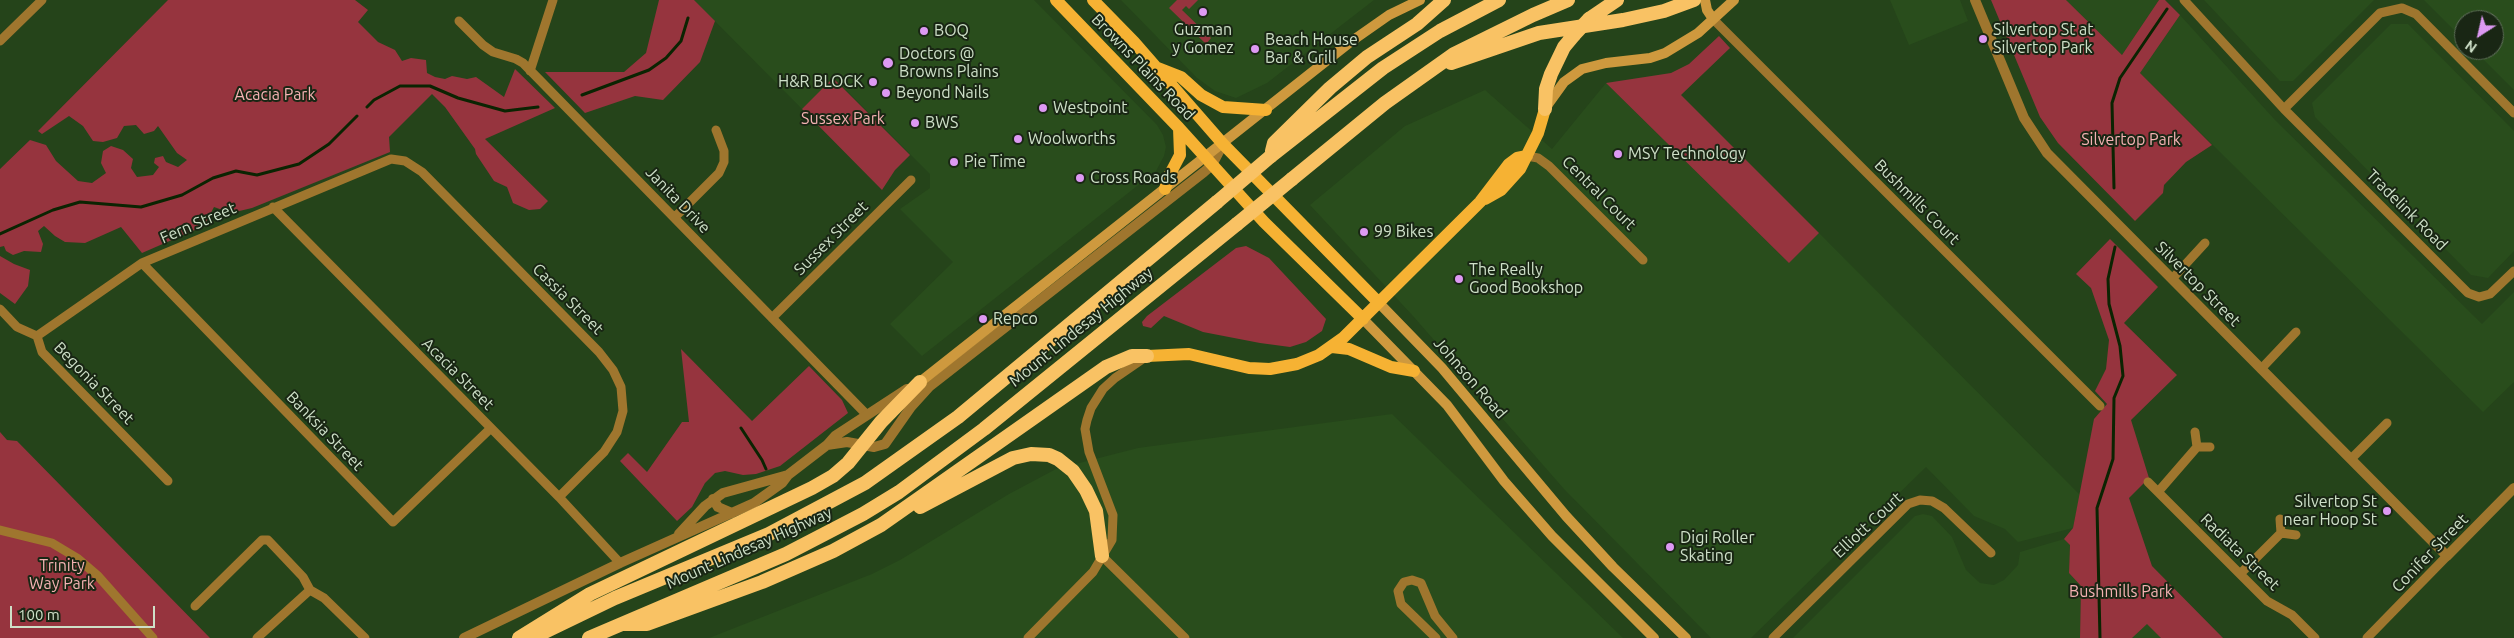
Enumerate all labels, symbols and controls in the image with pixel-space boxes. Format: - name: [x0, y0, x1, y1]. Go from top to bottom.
- marker: Guzman y Gomez: [1197, 6, 1209, 18]
- street label: Browns Plains Road: [1087, 10, 1199, 124]
- north arrow: [2454, 10, 2504, 60]
- place label: Guzman y Gomez: [1172, 20, 1234, 58]
- place label: Silvertop St at Silvertop Park: [1993, 20, 2094, 58]
- place label: BOQ: [934, 21, 969, 41]
- marker: BOQ: [918, 25, 930, 37]
- place label: Beach House Bar & Grill: [1265, 30, 1358, 68]
- marker: Silvertop St at Silvertop Park: [1977, 33, 1989, 45]
- text: N: [2462, 37, 2480, 56]
- marker: Beach House Bar & Grill: [1249, 43, 1261, 55]
- place label: Doctors @ Browns Plains: [899, 44, 999, 82]
- marker: Doctors @ Browns Plains: [881, 56, 895, 70]
- place label: H&R BLOCK: [778, 72, 863, 92]
- marker: H&R BLOCK: [867, 76, 879, 88]
- place label: Beyond Nails: [896, 83, 989, 103]
- park label: Acacia Park: [234, 85, 316, 105]
- marker: Beyond Nails: [880, 87, 892, 99]
- place label: Westpoint: [1053, 98, 1128, 118]
- marker: Westpoint: [1037, 102, 1049, 114]
- park label: Sussex Park: [801, 109, 885, 129]
- place label: BWS: [925, 113, 958, 133]
- marker: BWS: [909, 117, 921, 129]
- place label: Woolworths: [1028, 129, 1116, 149]
- park label: Silvertop Park: [2081, 130, 2181, 150]
- marker: Woolworths: [1012, 133, 1024, 145]
- place label: MSY Technology: [1628, 144, 1746, 164]
- marker: MSY Technology: [1612, 148, 1624, 160]
- place label: Pie Time: [964, 152, 1026, 172]
- street label: Central Court: [1558, 152, 1640, 234]
- street label: Bushmills Court: [1870, 155, 1964, 249]
- marker: Pie Time: [948, 156, 960, 168]
- street label: Janita Drive: [642, 163, 714, 237]
- street label: Tradelink Road: [2363, 166, 2451, 254]
- place label: Cross Roads: [1090, 168, 1177, 188]
- marker: Cross Roads: [1074, 172, 1086, 184]
- street label: Sussex Street: [790, 197, 872, 279]
- street label: Fern Street: [157, 198, 239, 248]
- place label: 99 Bikes: [1374, 222, 1433, 242]
- marker: 99 Bikes: [1358, 226, 1370, 238]
- street label: Silvertop Street: [2151, 237, 2245, 331]
- street label: Cassia Street: [529, 260, 607, 338]
- place label: The Really Good Bookshop: [1469, 260, 1583, 298]
- street label: Mount Lindesay Highway: [1005, 263, 1157, 391]
- marker: The Really Good Bookshop: [1453, 273, 1465, 285]
- place label: Repco: [993, 309, 1038, 329]
- marker: Repco: [977, 313, 989, 325]
- street label: Johnson Road: [1429, 333, 1511, 423]
- street label: Acacia Street: [418, 334, 498, 414]
- street label: Begonia Street: [50, 338, 138, 428]
- street label: Banksia Street: [282, 387, 368, 475]
- street label: Elliott Court: [1829, 488, 1907, 562]
- place label: Silvertop St near Hoop St: [2284, 492, 2377, 530]
- street label: Mount Lindesay Highway: [663, 503, 835, 593]
- marker: Silvertop St near Hoop St: [2381, 505, 2393, 517]
- street label: Radiata Street: [2196, 510, 2284, 594]
- street label: Conifer Street: [2388, 510, 2472, 596]
- place label: Digi Roller Skating: [1680, 528, 1755, 566]
- marker: Digi Roller Skating: [1664, 541, 1676, 553]
- park label: Trinity Way Park: [29, 556, 95, 594]
- park label: Bushmills Park: [2069, 582, 2173, 602]
- scale bar: [12, 596, 158, 628]
- text: 100 m: [18, 606, 60, 623]

